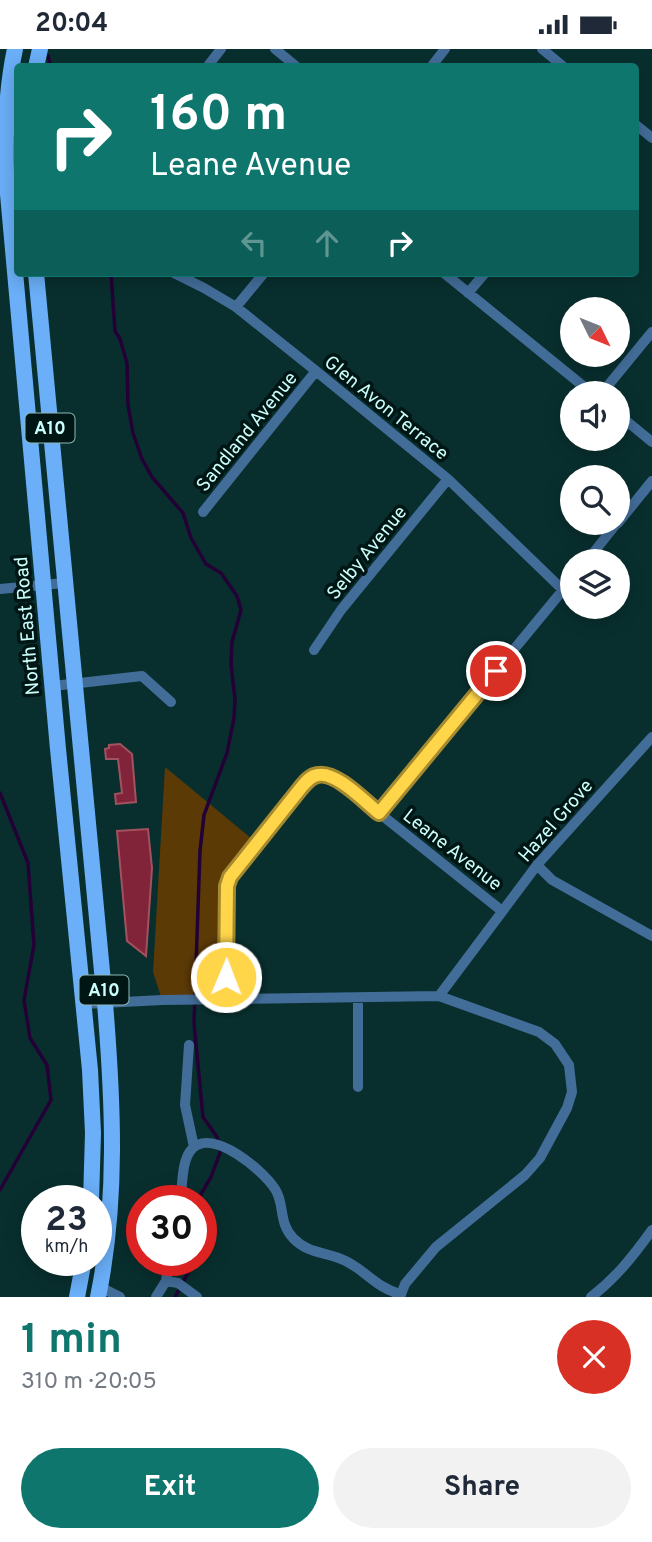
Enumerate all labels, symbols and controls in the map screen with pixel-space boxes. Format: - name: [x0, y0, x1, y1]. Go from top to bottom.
- text: 20:04: [35, 8, 108, 41]
- text: 160 m: [150, 86, 287, 148]
- icon: right: [35, 91, 126, 182]
- text: Leane Avenue: [150, 147, 351, 187]
- icon: left: [235, 224, 273, 262]
- icon: ahead: [308, 224, 346, 262]
- icon: right: [381, 224, 419, 262]
- north arrow: [560, 297, 630, 367]
- map controls: [560, 297, 630, 619]
- street label: Glen Avon Terrace: [319, 351, 453, 466]
- street label: Sandland Avenue: [192, 367, 303, 497]
- button: sound: [560, 381, 630, 451]
- road number: A10: [26, 414, 74, 443]
- button: search: [560, 465, 630, 535]
- street label: Selby Avenue: [322, 501, 413, 605]
- button: layers: [560, 549, 630, 619]
- street label: North East Road: [10, 555, 46, 696]
- pin: [466, 641, 526, 701]
- icon: arrive: [477, 652, 515, 690]
- street label: Hazel Grove: [514, 775, 599, 868]
- street label: Leane Avenue: [397, 804, 506, 897]
- position arrow: [189, 940, 263, 1014]
- road number: A10: [80, 975, 128, 1005]
- speed limit sign: 30: [126, 1185, 217, 1276]
- text: 23: [45, 1199, 88, 1243]
- text: km/h: [45, 1236, 88, 1259]
- text: 1 min: [21, 1315, 122, 1368]
- button: close: [557, 1320, 631, 1394]
- text: 310 m · 20:05: [21, 1368, 157, 1397]
- button: Exit: [21, 1448, 319, 1528]
- button: Share: [333, 1448, 631, 1528]

